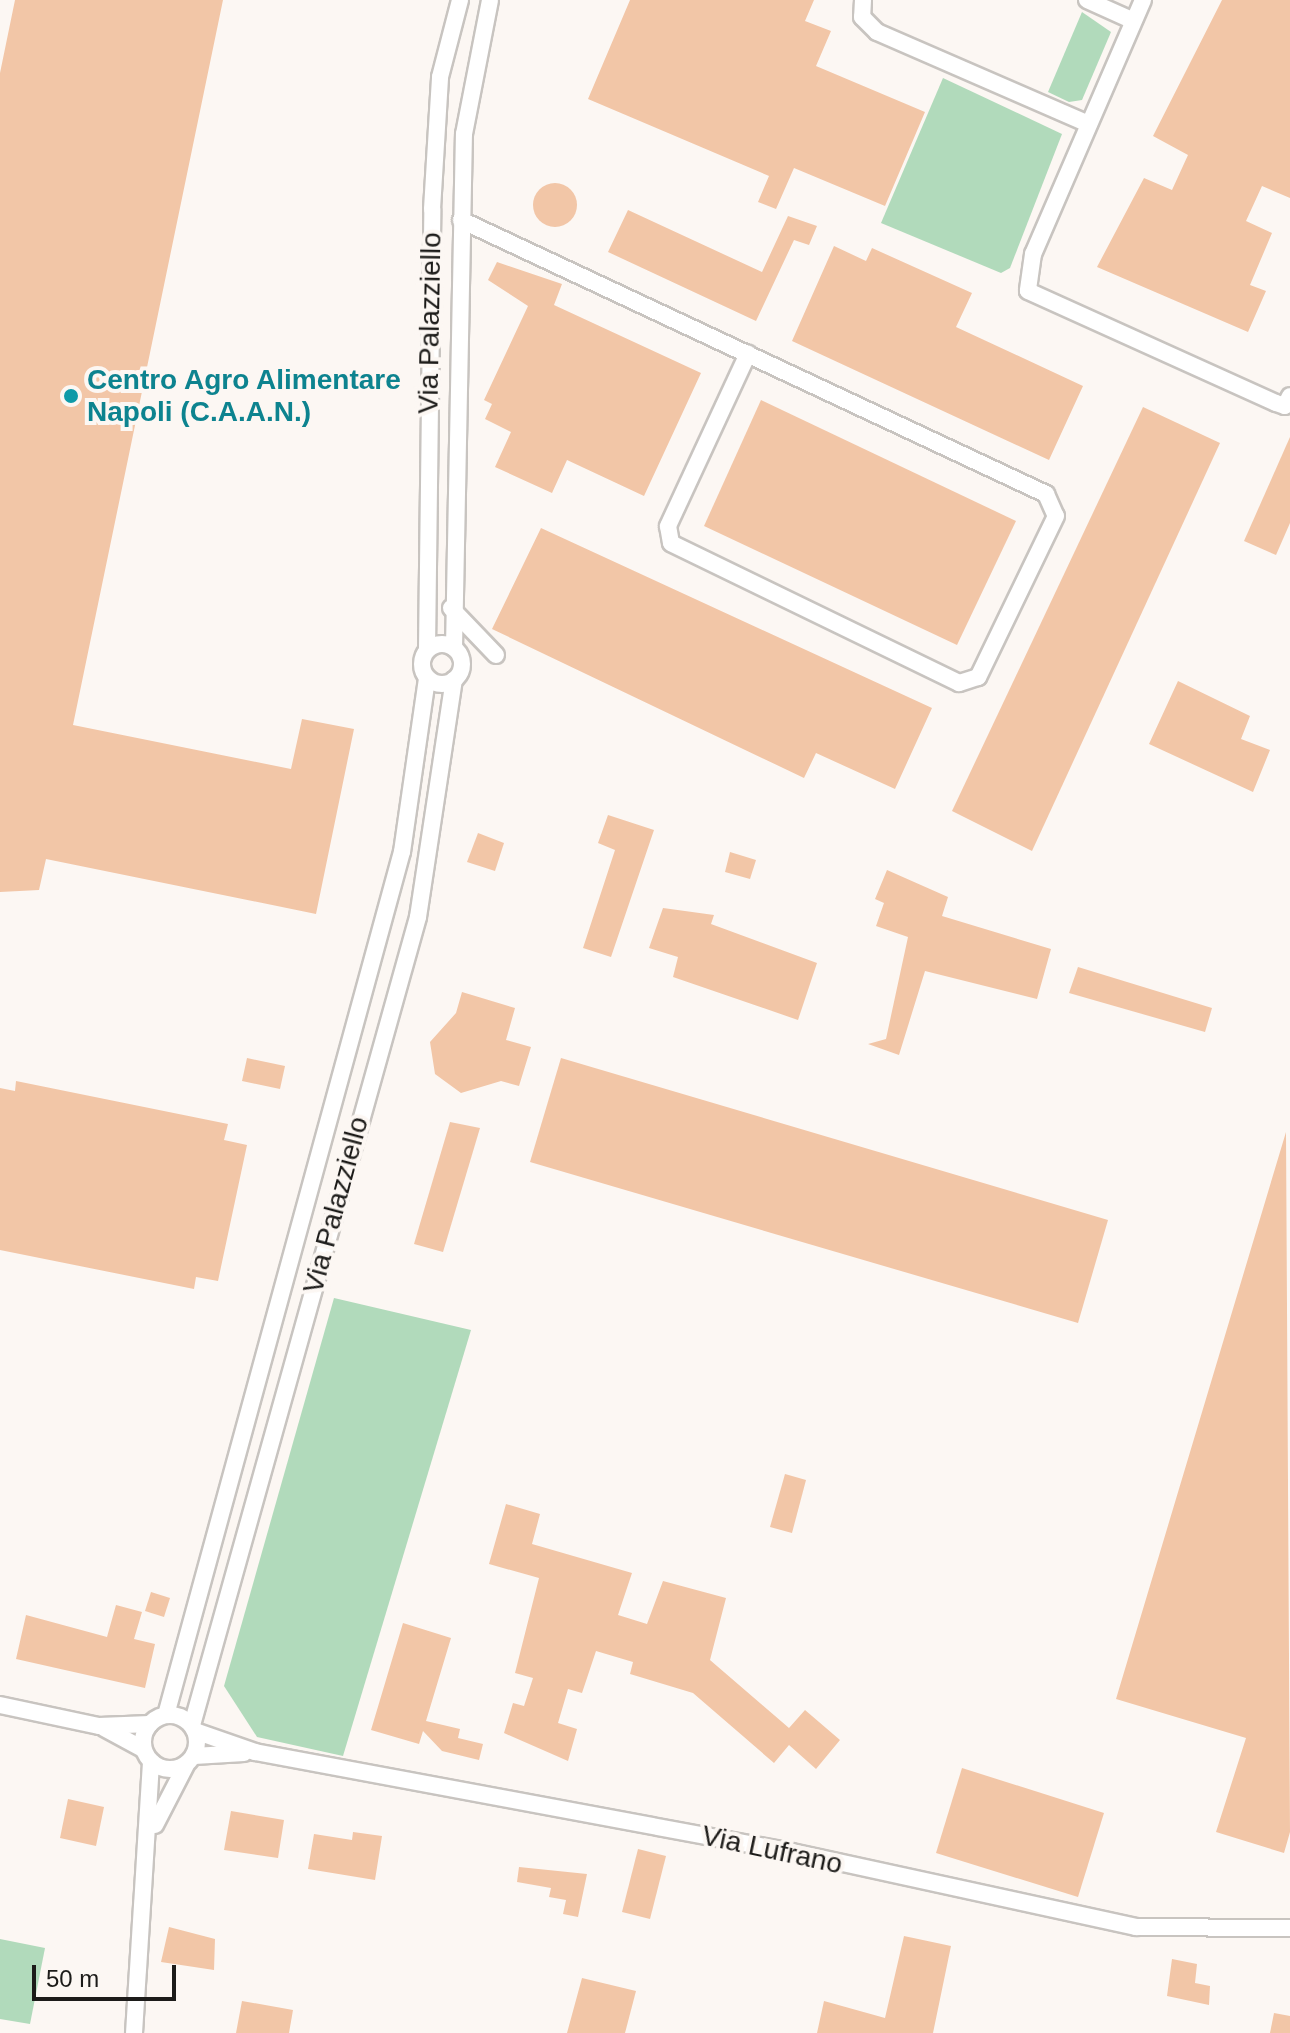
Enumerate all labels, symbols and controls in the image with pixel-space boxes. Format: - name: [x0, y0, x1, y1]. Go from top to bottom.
- street label: Via Palazziello: [412, 232, 448, 414]
- place label: Centro Agro Alimentare Napoli (C.A.A.N.): [87, 363, 403, 429]
- marker: Centro Agro Alimentare Napoli (C.A.A.N.): [62, 387, 80, 405]
- street label: Via Palazziello: [296, 1113, 376, 1297]
- street label: Via Lufrano: [699, 1819, 845, 1881]
- scale bar: [36, 1949, 180, 1999]
- text: 50 m: [46, 1965, 99, 1992]

